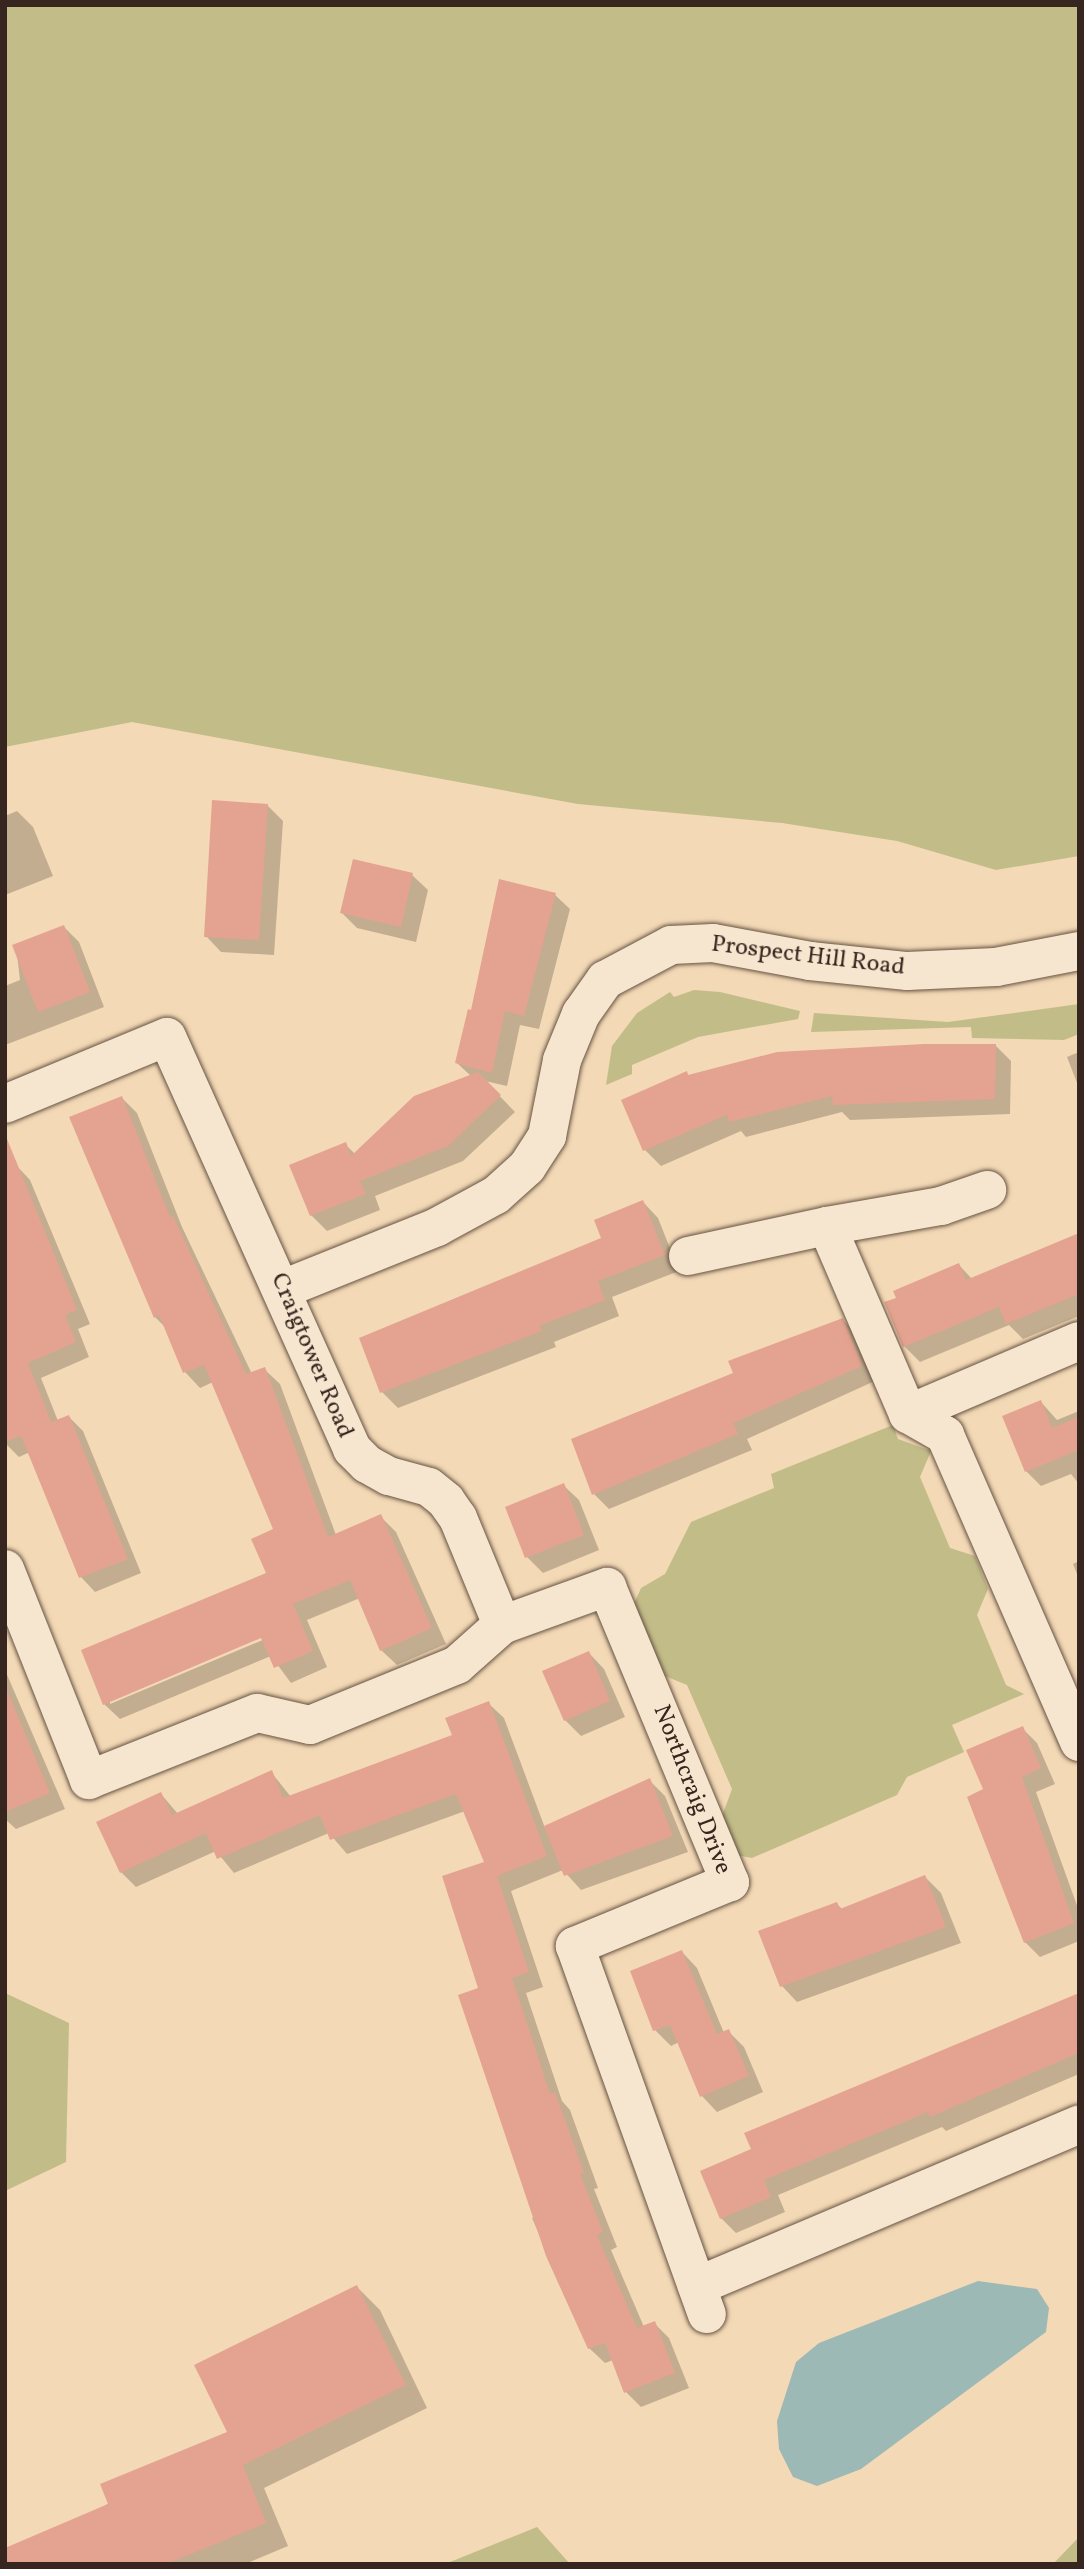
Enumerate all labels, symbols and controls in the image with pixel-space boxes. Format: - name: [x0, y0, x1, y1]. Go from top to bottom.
- street label: Prospect Hill Road: [710, 931, 906, 983]
- street label: Craigtower Road: [263, 1269, 359, 1443]
- street label: Northcraig Drive: [645, 1701, 737, 1879]

